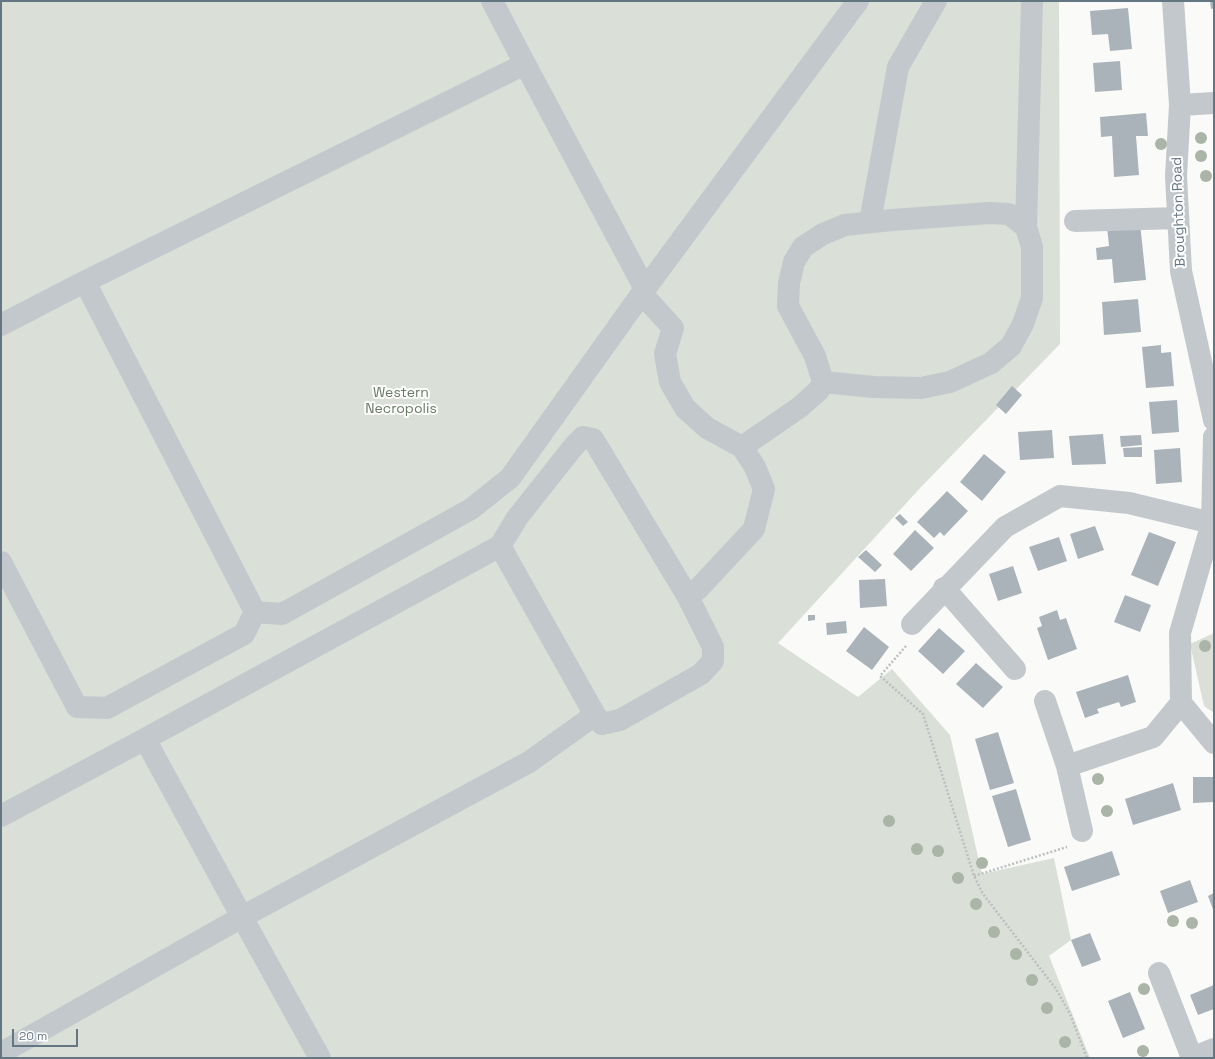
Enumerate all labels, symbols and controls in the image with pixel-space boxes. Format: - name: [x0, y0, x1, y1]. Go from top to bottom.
- street label: Broughton Road: [1169, 157, 1189, 267]
- park label: Western Necropolis: [365, 385, 437, 418]
- scale bar: [14, 1021, 80, 1047]
- text: 20 m: [19, 1028, 47, 1044]

